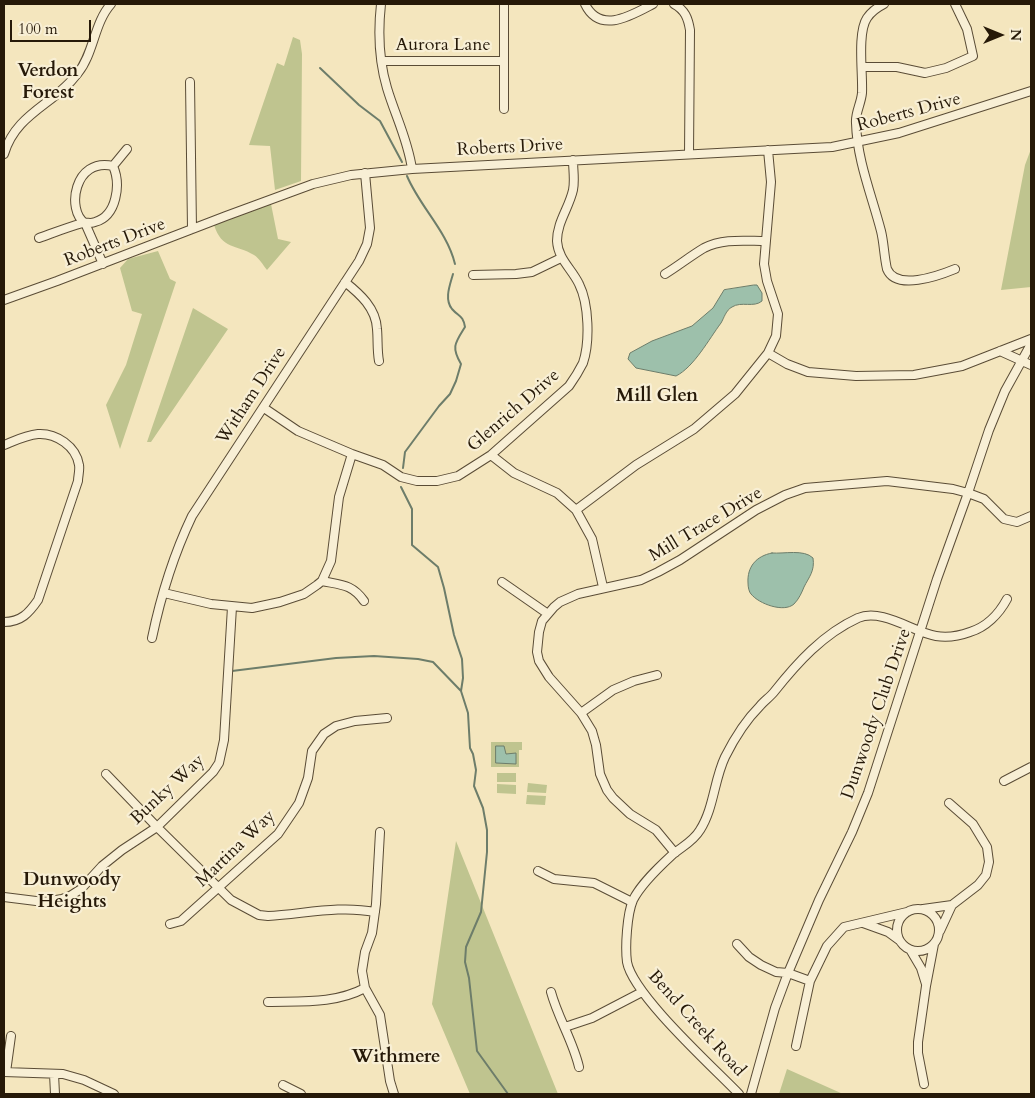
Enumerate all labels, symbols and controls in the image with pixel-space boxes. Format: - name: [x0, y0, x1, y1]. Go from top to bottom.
- scale bar: [12, 10, 94, 42]
- north arrow: [975, 10, 1025, 60]
- text: 100 m: [18, 19, 58, 39]
- text: N: [1006, 29, 1025, 41]
- street label: Aurora Lane: [395, 35, 491, 57]
- district label: Verdon Forest: [17, 61, 79, 105]
- street label: Roberts Drive: [855, 89, 963, 137]
- street label: Roberts Drive: [456, 134, 564, 162]
- street label: Roberts Drive: [61, 214, 169, 272]
- street label: Witham Drive: [212, 343, 292, 449]
- street label: Glenrich Drive: [463, 365, 565, 457]
- district label: Mill Glen: [616, 386, 698, 408]
- street label: Mill Trace Drive: [645, 483, 767, 567]
- street label: Dunwoody Club Drive: [838, 626, 916, 802]
- street label: Bunky Way: [126, 750, 210, 830]
- street label: Martina Way: [192, 806, 280, 892]
- district label: Dunwoody Heights: [23, 870, 121, 914]
- street label: Bend Creek Road: [643, 966, 749, 1082]
- district label: Withmere: [352, 1047, 440, 1069]

